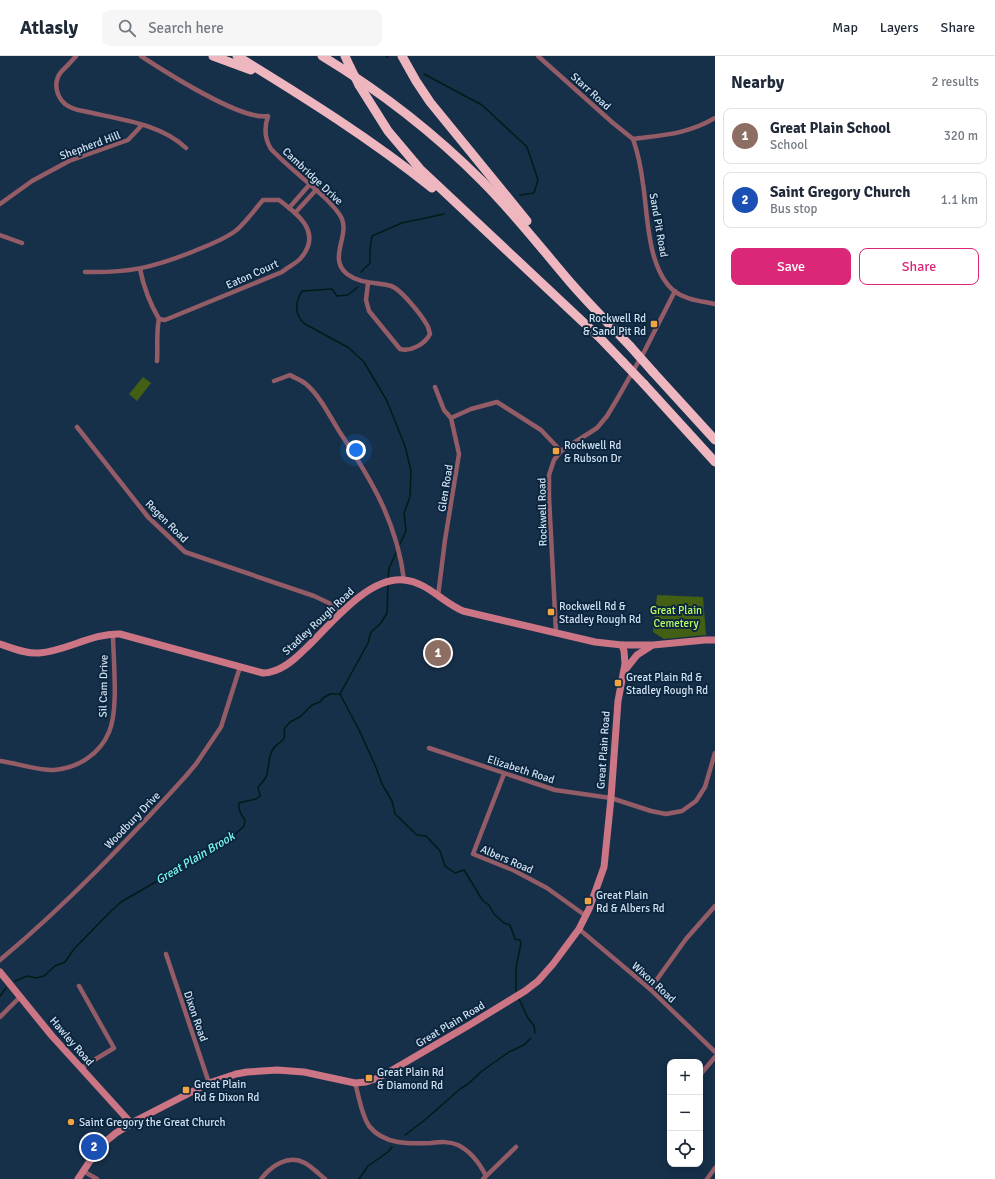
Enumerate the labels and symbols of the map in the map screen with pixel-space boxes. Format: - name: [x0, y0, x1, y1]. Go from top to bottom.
- street label: Starr Road: [568, 70, 614, 113]
- street label: Shepherd Hill: [58, 128, 122, 163]
- street label: Cambridge Drive: [280, 145, 346, 208]
- street label: Sand Pit Road: [646, 192, 671, 258]
- street label: Eaton Court: [224, 257, 281, 292]
- place label: Rockwell Rd & Sand Pit Rd: [583, 312, 646, 338]
- marker: Rockwell Rd & Sand Pit Rd: [649, 319, 659, 329]
- place label: Rockwell Rd & Rubson Dr: [564, 439, 622, 465]
- your location: [346, 440, 366, 460]
- marker: Rockwell Rd & Rubson Dr: [551, 446, 561, 456]
- street label: Glen Road: [435, 463, 456, 513]
- street label: Rockwell Road: [535, 477, 550, 546]
- street label: Regen Road: [143, 497, 191, 546]
- street label: Stadley Rough Road: [280, 585, 357, 658]
- place label: Rockwell Rd & Stadley Rough Rd: [559, 600, 641, 626]
- park label: Great Plain Cemetery: [650, 604, 702, 630]
- marker: Rockwell Rd & Stadley Rough Rd: [546, 607, 556, 617]
- pin: 1: [425, 638, 451, 668]
- street label: Sil Cam Drive: [96, 655, 111, 717]
- place label: Great Plain Rd & Stadley Rough Rd: [626, 671, 708, 697]
- marker: Great Plain Rd & Stadley Rough Rd: [613, 678, 623, 688]
- street label: Great Plain Road: [594, 710, 613, 789]
- street label: Elizabeth Road: [486, 752, 556, 787]
- street label: Woodbury Drive: [102, 789, 163, 852]
- water label: Great Plain Brook: [153, 828, 238, 888]
- street label: Albers Road: [478, 843, 535, 876]
- place label: Great Plain Rd & Albers Rd: [596, 889, 665, 915]
- marker: Great Plain Rd & Albers Rd: [583, 896, 593, 906]
- street label: Wixon Road: [629, 959, 679, 1006]
- street label: Dixon Road: [181, 989, 210, 1043]
- street label: Great Plain Road: [413, 999, 487, 1050]
- street label: Hawley Road: [47, 1014, 96, 1069]
- place label: Great Plain Rd & Diamond Rd: [377, 1066, 444, 1092]
- marker: Great Plain Rd & Diamond Rd: [364, 1073, 374, 1083]
- place label: Great Plain Rd & Dixon Rd: [194, 1078, 259, 1104]
- marker: Great Plain Rd & Dixon Rd: [181, 1085, 191, 1095]
- place label: Saint Gregory the Great Church: [79, 1116, 225, 1129]
- marker: Saint Gregory the Great Church: [66, 1117, 76, 1127]
- pin: 2: [81, 1132, 107, 1162]

